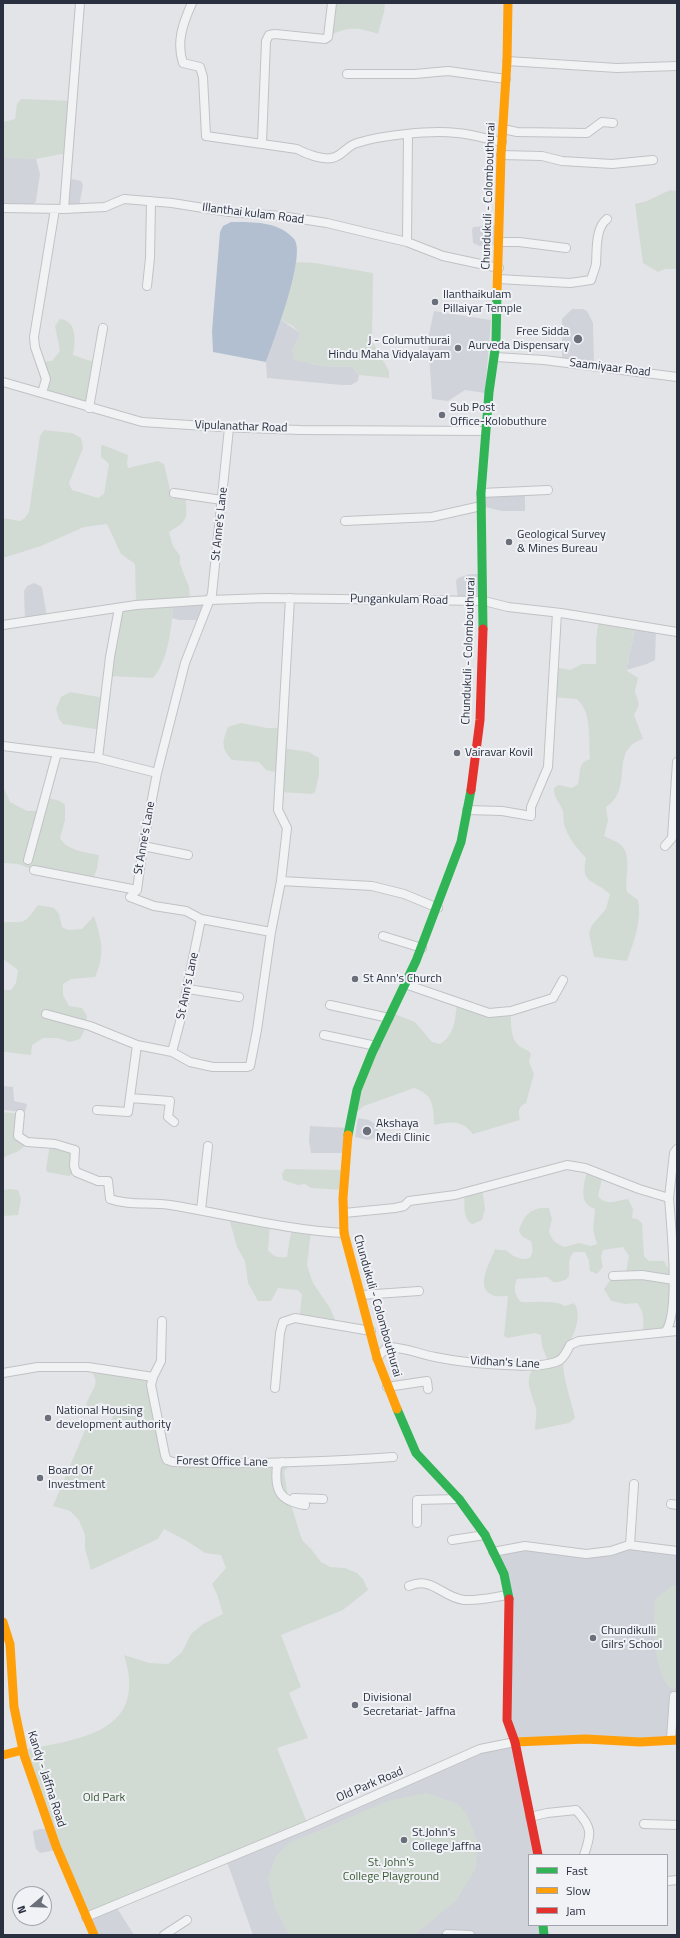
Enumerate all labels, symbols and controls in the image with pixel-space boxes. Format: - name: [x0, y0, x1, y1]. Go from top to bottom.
- street label: Chundukuli - Colombouthurai: [479, 122, 499, 270]
- street label: Illanthai kulam Road: [201, 201, 305, 227]
- place label: Ilanthaikulam Pillaiyar Temple: [443, 288, 522, 316]
- marker: Ilanthaikulam Pillaiyar Temple: [430, 297, 440, 307]
- place label: Free Sidda Aurveda Dispensary: [468, 325, 569, 353]
- marker: Free Sidda Aurveda Dispensary: [572, 333, 584, 345]
- place label: J - Columuthurai Hindu Maha Vidyalayam: [328, 334, 450, 362]
- marker: J - Columuthurai Hindu Maha Vidyalayam: [453, 343, 463, 353]
- street label: Saamiyaar Road: [569, 356, 651, 380]
- place label: Sub Post Office-Kolobuthure: [450, 401, 547, 429]
- marker: Sub Post Office-Kolobuthure: [437, 410, 447, 420]
- street label: Vipulanathar Road: [194, 418, 288, 436]
- street label: St Anne's Lane: [209, 486, 231, 562]
- place label: Geological Survey & Mines Bureau: [517, 528, 606, 556]
- marker: Geological Survey & Mines Bureau: [504, 537, 514, 547]
- street label: Chundukuli - Colombouthurai: [459, 577, 479, 725]
- street label: Pungankulam Road: [350, 592, 448, 608]
- place label: Vairavar Kovil: [465, 746, 533, 760]
- marker: Vairavar Kovil: [452, 748, 462, 758]
- street label: St Anne's Lane: [131, 800, 159, 876]
- street label: St Ann's Lane: [174, 951, 202, 1021]
- place label: St Ann's Church: [363, 972, 442, 986]
- marker: St Ann's Church: [350, 974, 360, 984]
- place label: Akshaya Medi Clinic: [376, 1117, 430, 1145]
- marker: Akshaya Medi Clinic: [361, 1125, 373, 1137]
- street label: Chundukuli - Colombouthurai: [350, 1233, 404, 1379]
- street label: Vidhan's Lane: [470, 1354, 540, 1372]
- place label: National Housing development authority: [56, 1404, 171, 1432]
- marker: National Housing development authority: [43, 1413, 53, 1423]
- street label: Forest Office Lane: [176, 1454, 268, 1470]
- place label: Board Of Investment: [48, 1464, 106, 1492]
- marker: Board Of Investment: [35, 1473, 45, 1483]
- place label: Chundikulli Gilrs' School: [601, 1624, 662, 1652]
- marker: Chundikulli Gilrs' School: [588, 1633, 598, 1643]
- place label: Divisional Secretariat- Jaffna: [363, 1691, 456, 1719]
- marker: Divisional Secretariat- Jaffna: [350, 1700, 360, 1710]
- street label: Kandy - Jaffna Road: [24, 1729, 68, 1829]
- street label: Old Park Road: [334, 1764, 406, 1806]
- park label: Old Park: [83, 1791, 125, 1805]
- place label: St.John's College Jaffna: [412, 1826, 481, 1854]
- marker: St.John's College Jaffna: [399, 1835, 409, 1845]
- legend: [528, 1854, 668, 1926]
- park label: St. John's College Playground: [343, 1856, 439, 1884]
- text: Fast: [566, 1861, 588, 1880]
- text: Slow: [566, 1881, 591, 1900]
- north arrow: [12, 1886, 52, 1926]
- text: Jam: [566, 1901, 586, 1920]
- text: N: [13, 1903, 30, 1916]

